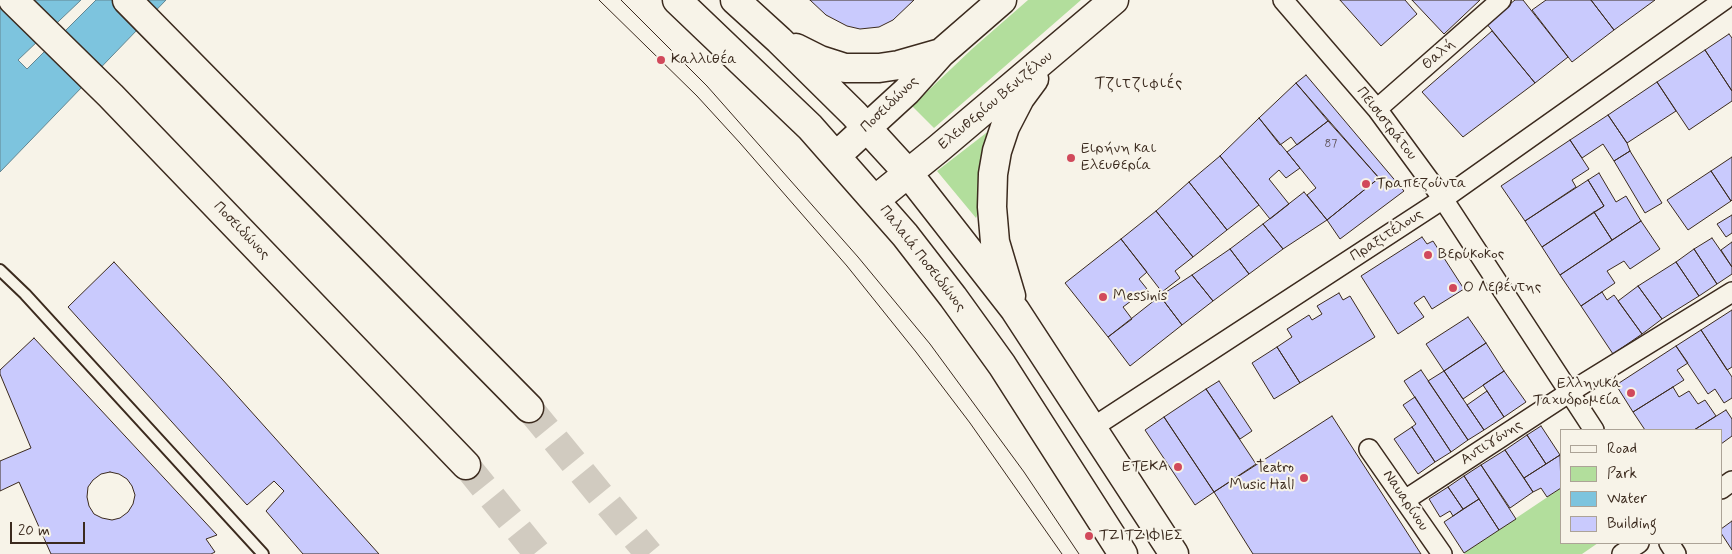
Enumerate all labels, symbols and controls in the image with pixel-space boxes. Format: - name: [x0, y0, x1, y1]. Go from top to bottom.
- street label: Θαλή: [1419, 36, 1459, 74]
- street label: Ελευθερίου Βενιζέλου: [935, 48, 1057, 154]
- place label: Καλλιθέα: [671, 51, 737, 69]
- marker: Καλλιθέα: [655, 54, 667, 66]
- street label: Ποσειδώνος: [857, 73, 923, 137]
- district label: Τζιτζιφιές: [1093, 75, 1185, 95]
- street label: Πεισιστράτου: [1352, 84, 1420, 164]
- house number: 87: [1325, 137, 1337, 151]
- place label: Ειρήνη και Ελευθερία: [1081, 140, 1156, 175]
- marker: Ειρήνη και Ελευθερία: [1065, 152, 1077, 164]
- place label: Τραπεζούντα: [1376, 175, 1466, 193]
- marker: Τραπεζούντα: [1360, 178, 1372, 190]
- street label: Ποσειδώνος: [209, 198, 273, 264]
- street label: Παλαιά Ποσειδώνος: [875, 202, 969, 316]
- street label: Πραξιτέλους: [1347, 206, 1427, 266]
- place label: Βερύκοκος: [1438, 246, 1504, 264]
- marker: Βερύκοκος: [1422, 249, 1434, 261]
- place label: Ο Λεβέντης: [1463, 279, 1541, 297]
- marker: Ο Λεβέντης: [1447, 282, 1459, 294]
- place label: Messinis: [1113, 288, 1167, 306]
- marker: Messinis: [1097, 291, 1109, 303]
- place label: Ελληνικά Ταχυδρομεία: [1533, 375, 1621, 410]
- marker: Ελληνικά Ταχυδρομεία: [1625, 387, 1637, 399]
- street label: Αντιγόνης: [1458, 416, 1526, 470]
- legend: [1560, 429, 1722, 544]
- text: Road: [1607, 439, 1637, 459]
- place label: ΕΤΕΚΑ: [1122, 458, 1168, 476]
- place label: Teatro Music Hall: [1229, 460, 1294, 495]
- marker: ΕΤΕΚΑ: [1172, 461, 1184, 473]
- text: Park: [1607, 464, 1637, 484]
- street label: Ναυαρίνου: [1378, 467, 1432, 535]
- marker: Teatro Music Hall: [1298, 472, 1310, 484]
- text: Water: [1607, 489, 1647, 509]
- scale bar: [12, 512, 88, 544]
- text: Building: [1607, 514, 1657, 534]
- text: 20 m: [18, 521, 50, 541]
- place label: ΤΖΙΤΖΙΦΙΕΣ: [1099, 527, 1183, 545]
- marker: ΤΖΙΤΖΙΦΙΕΣ: [1083, 530, 1095, 542]

